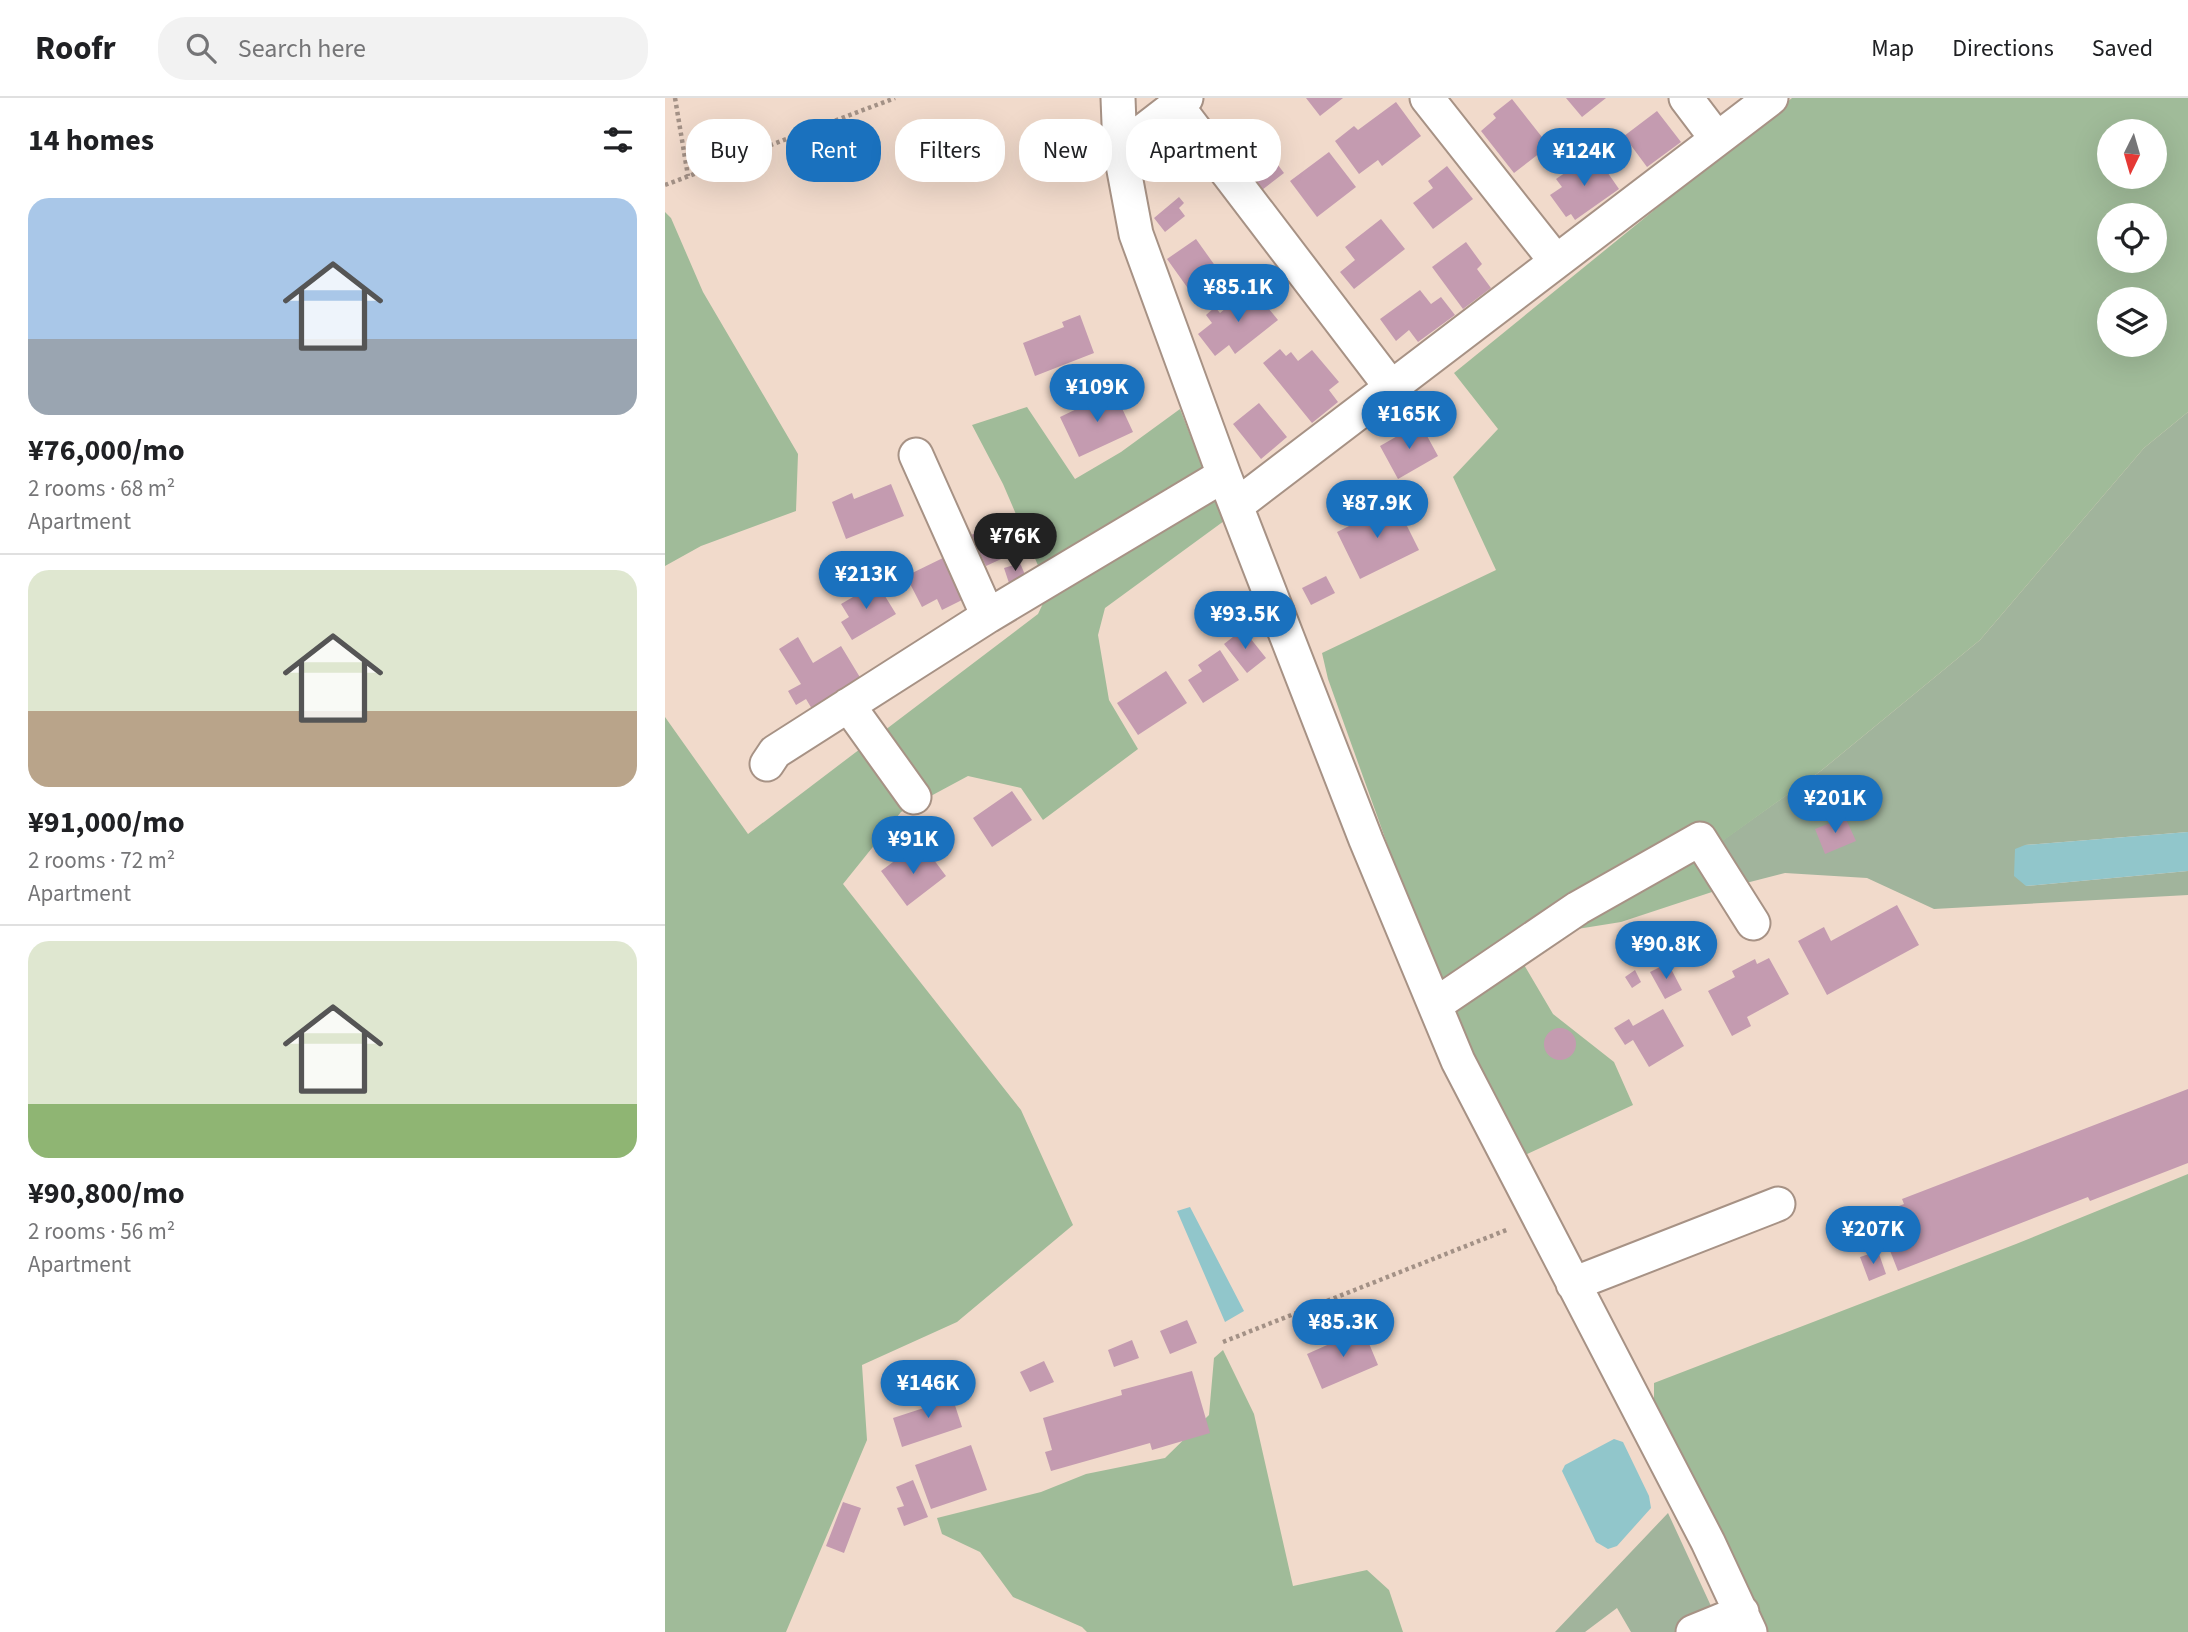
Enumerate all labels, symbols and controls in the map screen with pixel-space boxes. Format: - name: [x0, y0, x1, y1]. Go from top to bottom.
- search box: [158, 17, 648, 80]
- text: Roofr: [35, 25, 116, 72]
- icon: search: [182, 29, 220, 67]
- text: Search here: [238, 30, 366, 67]
- text: Map: [1871, 31, 1914, 66]
- text: Directions: [1952, 31, 2054, 66]
- text: Saved: [2092, 31, 2153, 66]
- text: 14 homes: [28, 119, 154, 162]
- chip: Buy: [686, 119, 772, 182]
- chip: Rent: [786, 119, 881, 182]
- chip: Filters: [895, 119, 1005, 182]
- chip: New: [1019, 119, 1112, 182]
- chip: Apartment: [1126, 119, 1281, 182]
- north arrow: [2097, 119, 2167, 189]
- map controls: [2097, 119, 2167, 357]
- icon: filters: [599, 121, 637, 159]
- pin: ¥124K: [1535, 129, 1633, 188]
- text: ¥124K: [1553, 134, 1615, 167]
- button: locate: [2097, 203, 2167, 273]
- icon: home: [270, 243, 396, 369]
- pin: ¥85.1K: [1181, 264, 1295, 324]
- text: ¥85.1K: [1203, 270, 1273, 303]
- button: layers: [2097, 287, 2167, 357]
- pin: ¥109K: [1048, 364, 1146, 424]
- text: ¥109K: [1066, 370, 1128, 403]
- pin: ¥165K: [1360, 392, 1458, 451]
- text: ¥165K: [1378, 397, 1440, 430]
- text: ¥76,000/mo: [28, 429, 185, 472]
- text: 2 rooms · 68 m²: [28, 472, 175, 505]
- pin: ¥87.9K: [1320, 480, 1434, 540]
- text: ¥87.9K: [1342, 486, 1412, 519]
- text: Apartment: [28, 505, 131, 538]
- pin: ¥76K: [974, 514, 1056, 573]
- text: ¥76K: [990, 519, 1040, 552]
- pin: ¥213K: [817, 552, 915, 611]
- text: ¥213K: [835, 557, 897, 590]
- pin: ¥93.5K: [1188, 592, 1302, 651]
- text: ¥93.5K: [1210, 597, 1280, 630]
- icon: home: [270, 615, 396, 741]
- pin: ¥201K: [1786, 776, 1884, 835]
- text: ¥201K: [1804, 781, 1866, 814]
- text: ¥91,000/mo: [28, 801, 185, 844]
- pin: ¥91K: [872, 816, 954, 876]
- text: ¥91K: [888, 822, 938, 855]
- text: 2 rooms · 72 m²: [28, 844, 175, 877]
- text: Apartment: [28, 877, 131, 910]
- pin: ¥90.8K: [1609, 922, 1723, 981]
- text: ¥90.8K: [1631, 927, 1701, 960]
- icon: home: [270, 986, 396, 1112]
- text: ¥90,800/mo: [28, 1172, 185, 1215]
- pin: ¥207K: [1824, 1206, 1922, 1266]
- text: ¥207K: [1842, 1212, 1904, 1245]
- text: 2 rooms · 56 m²: [28, 1215, 175, 1248]
- text: Apartment: [28, 1248, 131, 1281]
- pin: ¥85.3K: [1286, 1300, 1400, 1359]
- text: ¥85.3K: [1308, 1305, 1378, 1338]
- pin: ¥146K: [879, 1360, 977, 1420]
- text: ¥146K: [897, 1366, 959, 1399]

